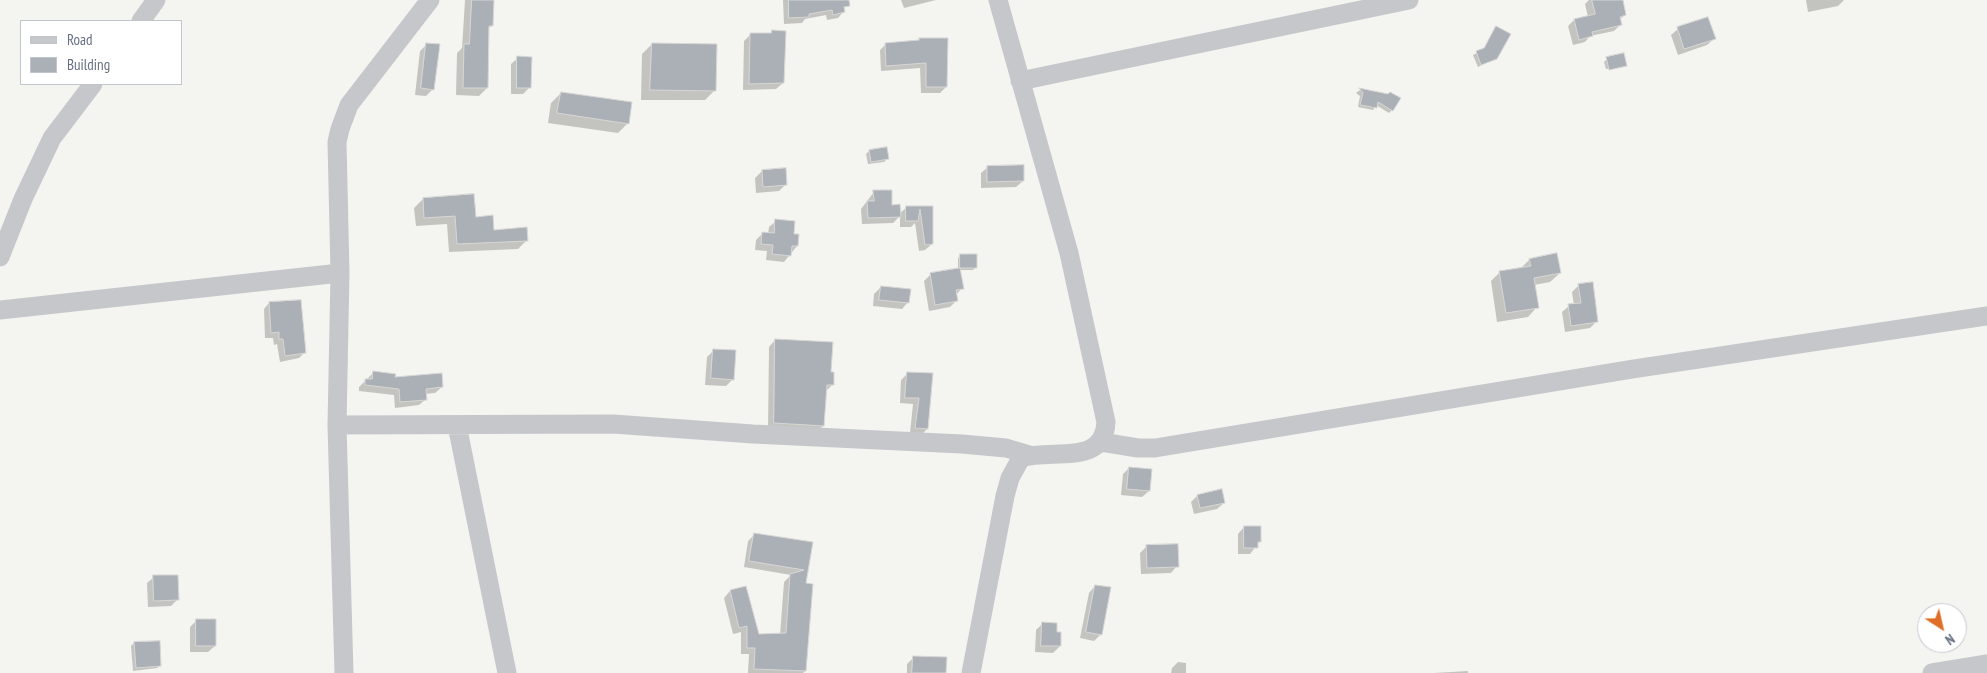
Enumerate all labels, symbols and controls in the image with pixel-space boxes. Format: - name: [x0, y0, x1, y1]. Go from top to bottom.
- legend: [20, 20, 182, 85]
- text: Road: [67, 30, 93, 49]
- text: Building: [67, 55, 110, 74]
- north arrow: [1917, 603, 1967, 653]
- text: N: [1942, 630, 1958, 649]

